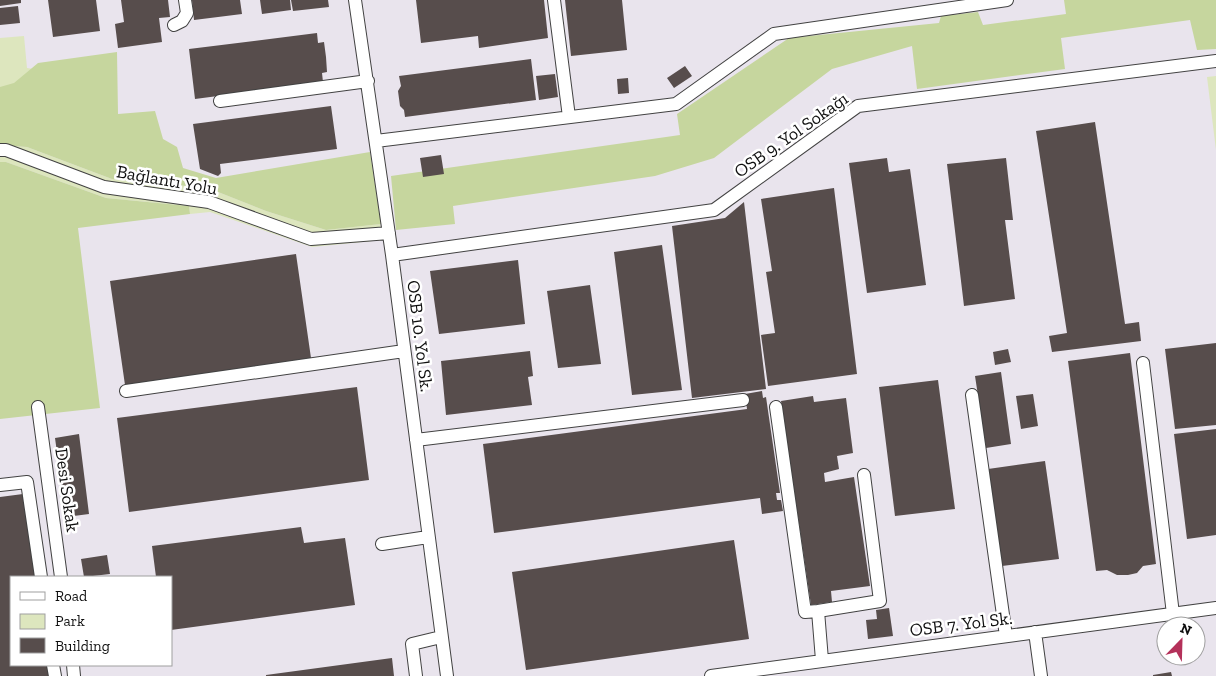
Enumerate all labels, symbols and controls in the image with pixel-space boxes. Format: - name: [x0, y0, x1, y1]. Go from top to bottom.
- street label: OSB 9. Yol Sokağı: [730, 88, 852, 182]
- street label: Bağlantı Yolu: [115, 160, 219, 200]
- street label: OSB 10. Yol Sk.: [402, 279, 438, 393]
- street label: Desi Sokak: [50, 447, 84, 534]
- legend: [10, 576, 172, 666]
- text: Road: [55, 587, 88, 605]
- street label: OSB 7. Yol Sk.: [908, 607, 1014, 641]
- text: Park: [55, 612, 85, 630]
- north arrow: [1156, 616, 1206, 666]
- text: N: [1178, 620, 1194, 640]
- text: Building: [55, 637, 110, 655]

